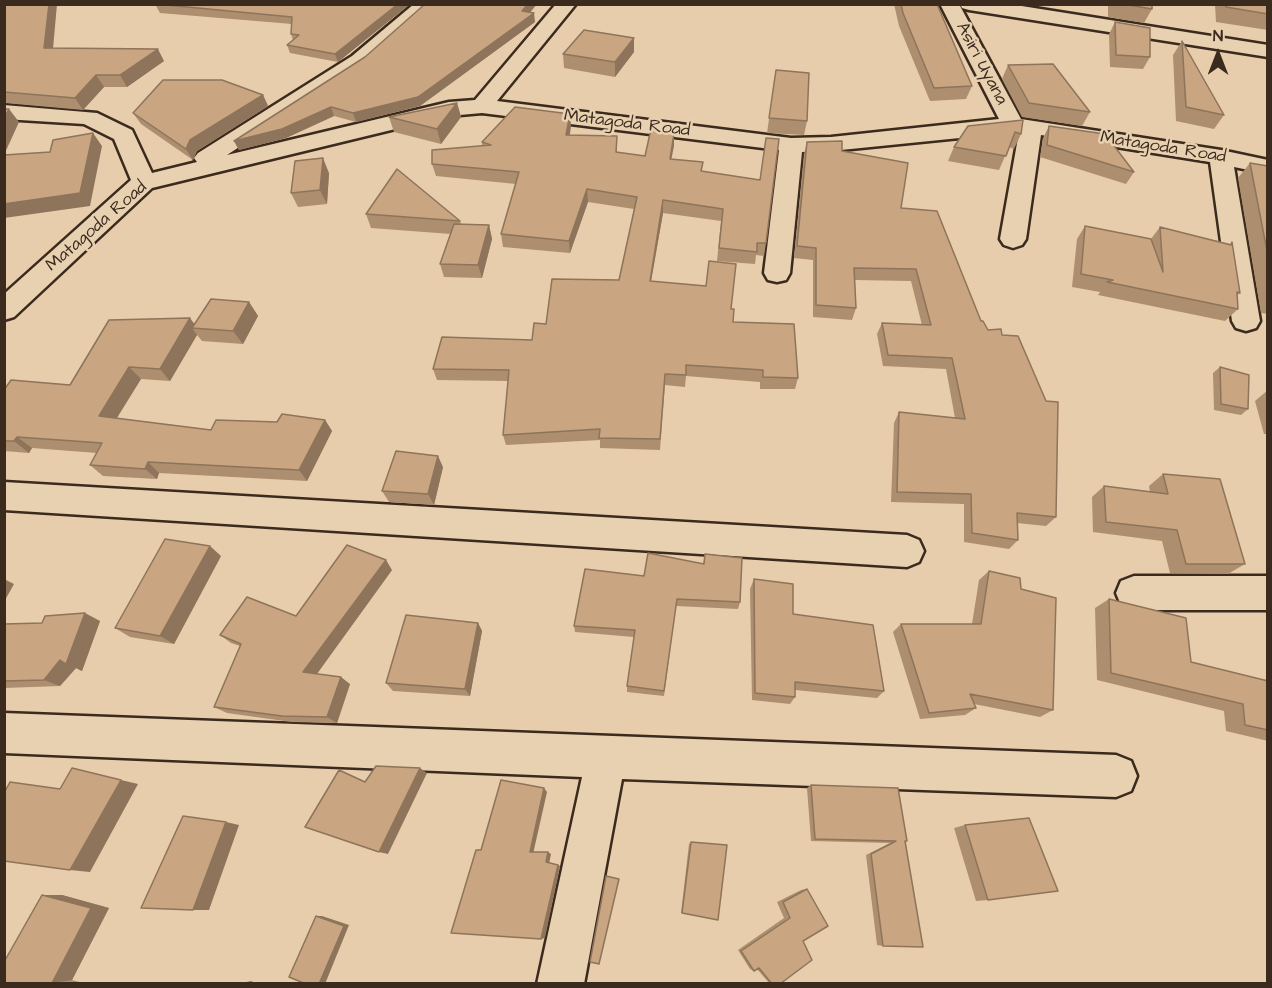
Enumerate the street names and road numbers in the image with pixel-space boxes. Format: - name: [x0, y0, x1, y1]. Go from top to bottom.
- street label: Asiri Uyana: [950, 19, 1012, 109]
- street label: Matagoda Road: [563, 106, 691, 142]
- street label: Matagoda Road: [1099, 127, 1227, 169]
- street label: Matagoda Road: [42, 177, 152, 277]

